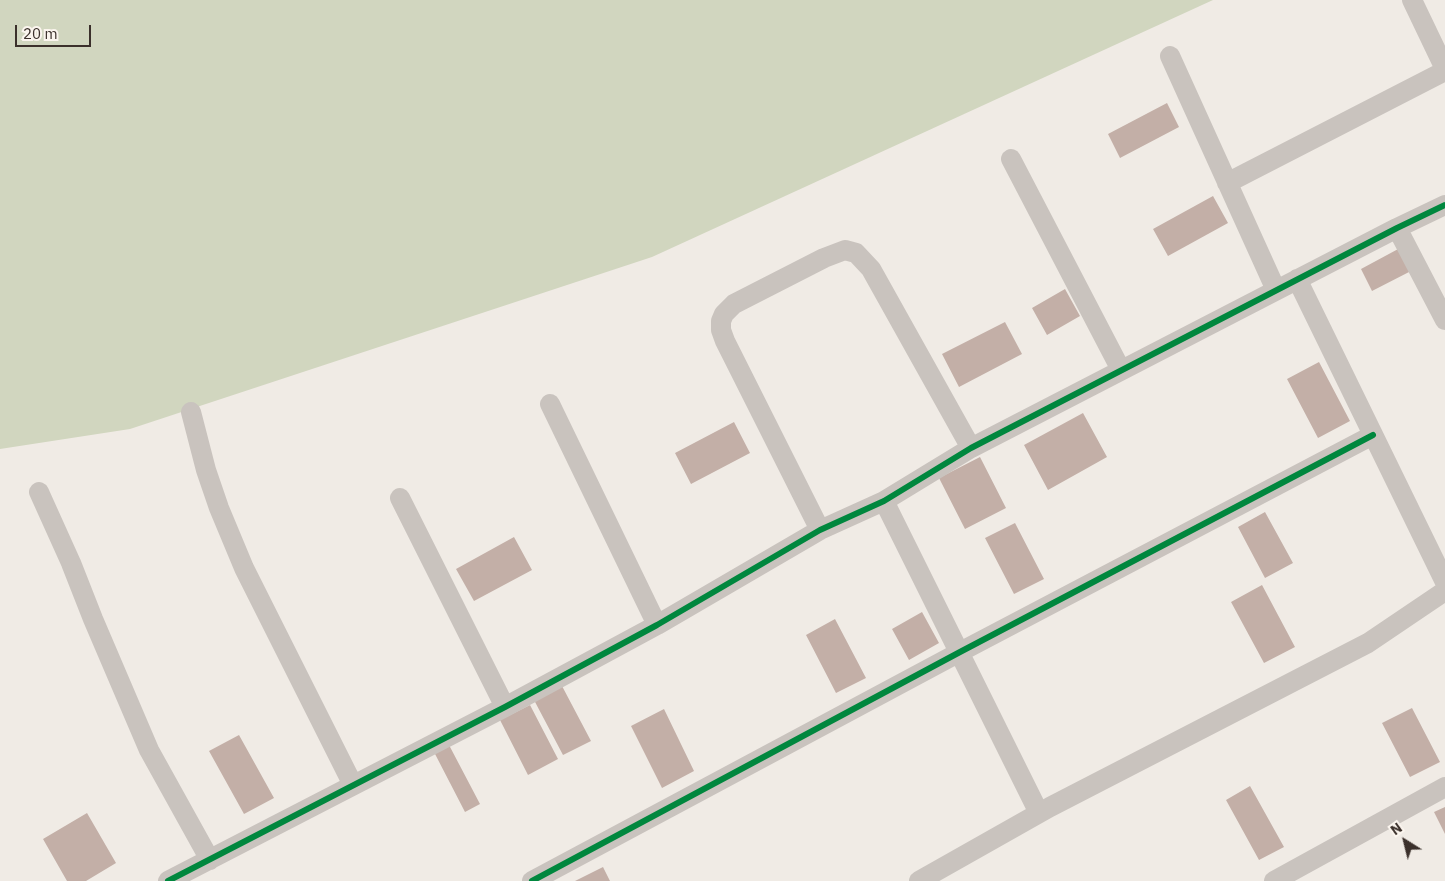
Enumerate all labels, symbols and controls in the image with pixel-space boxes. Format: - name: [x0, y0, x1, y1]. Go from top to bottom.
- scale bar: [18, 15, 94, 47]
- text: 20 m: [23, 24, 58, 43]
- north arrow: [1380, 816, 1430, 866]
- text: N: [1387, 819, 1406, 839]

